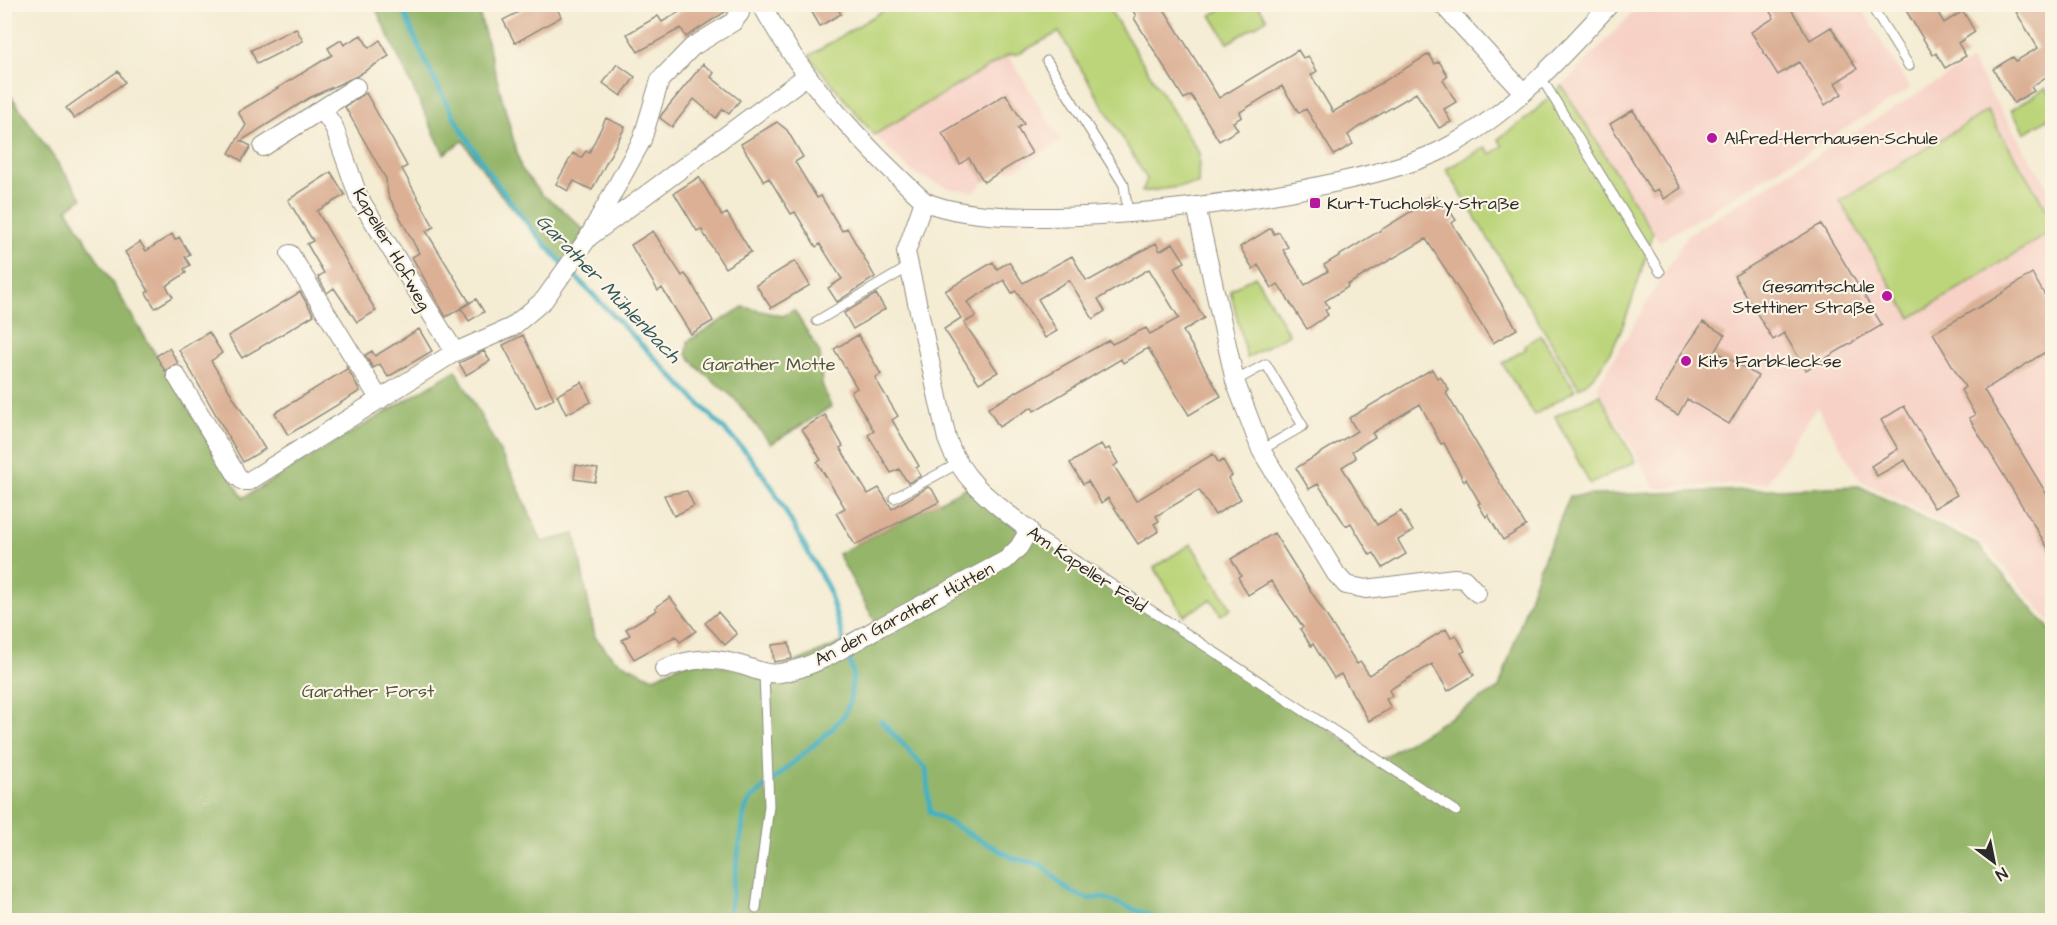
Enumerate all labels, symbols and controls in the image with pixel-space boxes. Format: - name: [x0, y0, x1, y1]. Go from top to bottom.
- place label: Alfred-Herrhausen-Schule: [1724, 126, 1938, 151]
- marker: Alfred-Herrhausen-Schule: [1705, 131, 1719, 145]
- street label: Kapeller Hofweg: [345, 183, 437, 316]
- place label: Kurt-Tucholsky-Straße: [1327, 191, 1520, 217]
- marker: Kurt-Tucholsky-Straße: [1308, 196, 1322, 210]
- water label: Garather Mühlenbach: [530, 208, 688, 370]
- place label: Gesamtschule Stettiner Straße: [1733, 274, 1875, 320]
- marker: Gesamtschule Stettiner Straße: [1880, 289, 1894, 303]
- place label: Kits Farbkleckse: [1698, 349, 1842, 374]
- park label: Garather Motte: [702, 352, 836, 377]
- marker: Kits Farbkleckse: [1679, 354, 1693, 368]
- street label: Am Kapeller Feld: [1022, 520, 1151, 619]
- street label: An den Garather Hütten: [810, 556, 998, 672]
- park label: Garather Forst: [302, 679, 435, 704]
- north arrow: [1964, 832, 2024, 892]
- text: N: [1991, 862, 2012, 886]

